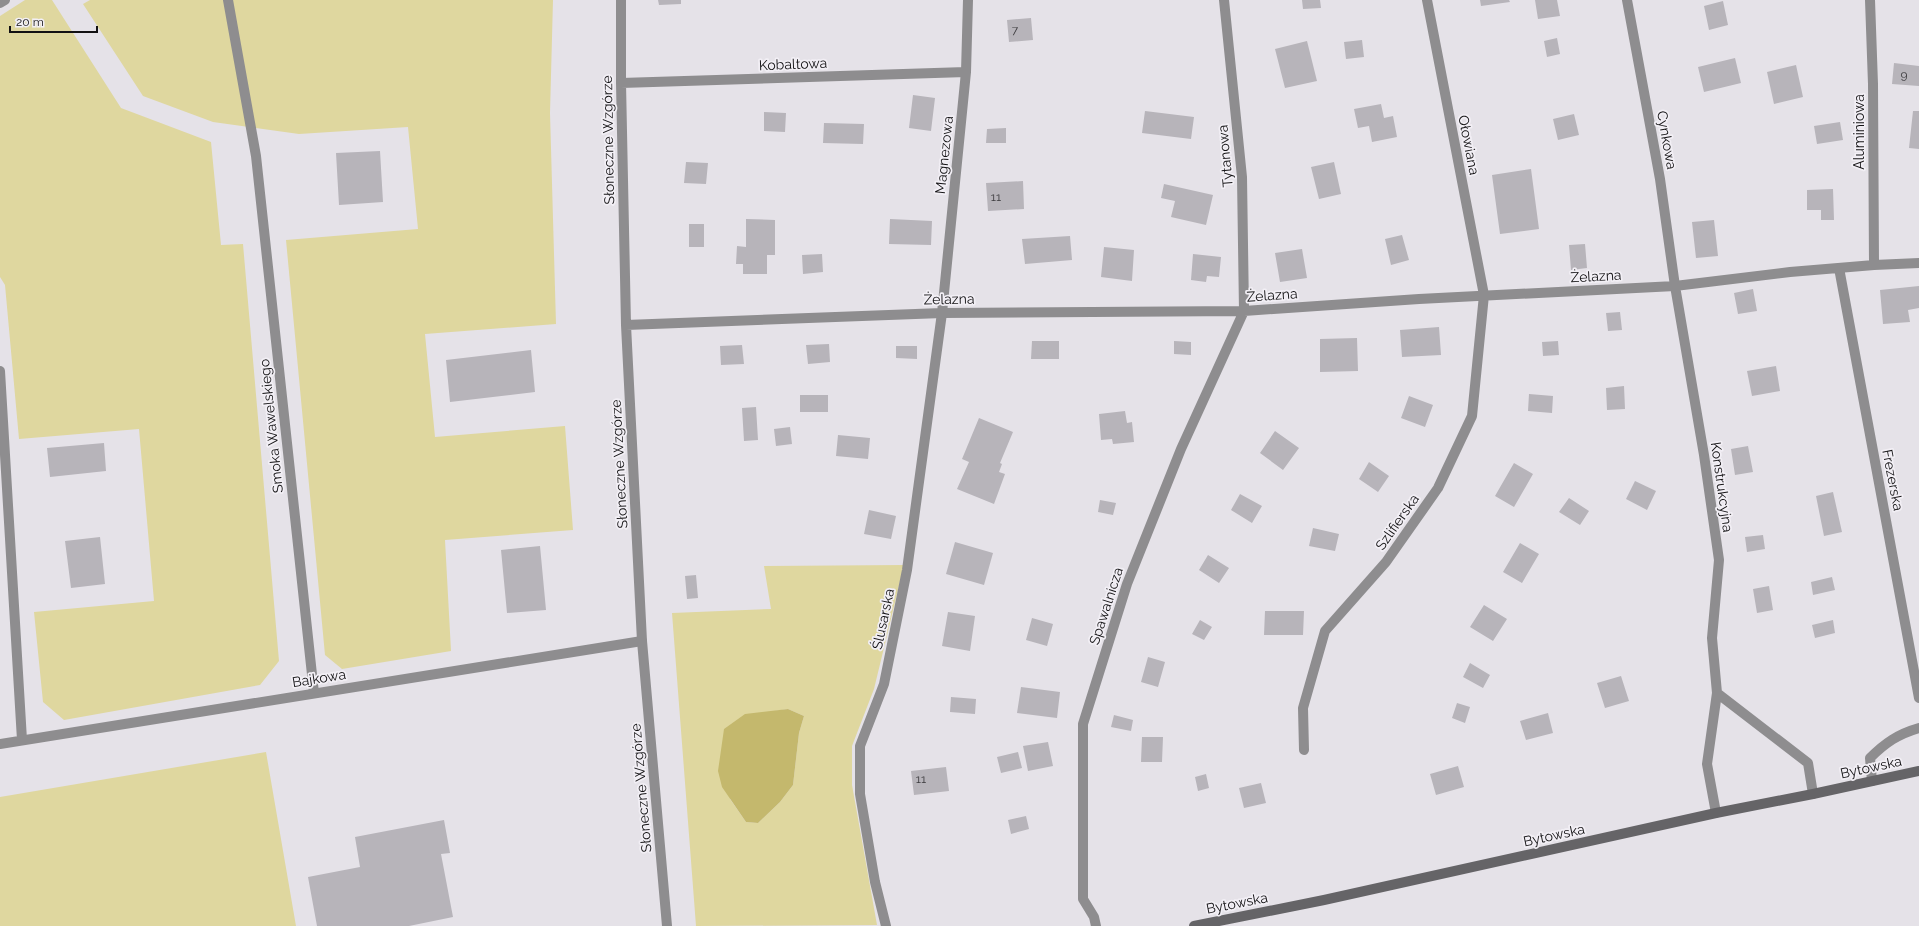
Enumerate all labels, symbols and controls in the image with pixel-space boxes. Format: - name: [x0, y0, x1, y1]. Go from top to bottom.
- scale bar: [10, 8, 97, 34]
- text: 20 m: [16, 15, 44, 29]
- house number: 7: [1012, 23, 1019, 37]
- street label: Kobaltowa: [759, 55, 827, 73]
- house number: 9: [1900, 68, 1908, 82]
- street label: Słoneczne Wzgórze: [599, 75, 617, 205]
- street label: Aluminiowa: [1851, 94, 1867, 170]
- street label: Cynkowa: [1654, 109, 1680, 171]
- street label: Ołowiana: [1455, 114, 1483, 176]
- street label: Magnezowa: [932, 115, 956, 195]
- street label: Tytanowa: [1214, 124, 1236, 188]
- house number: 11: [991, 190, 1001, 204]
- street label: Żelazna: [1570, 265, 1622, 285]
- street label: Żelazna: [1246, 283, 1298, 305]
- street label: Żelazna: [923, 289, 975, 307]
- street label: Smoka Wawelskiego: [256, 358, 286, 494]
- street label: Słoneczne Wzgórze: [608, 399, 630, 529]
- street label: Konstrukcyjna: [1708, 441, 1736, 533]
- street label: Frezerska: [1879, 448, 1907, 512]
- street label: Szlifierska: [1372, 491, 1422, 553]
- street label: Spawalnicza: [1086, 565, 1126, 647]
- street label: Ślusarska: [868, 587, 897, 651]
- street label: Bajkowa: [291, 666, 347, 690]
- street label: Słoneczne Wzgórze: [627, 723, 655, 853]
- street label: Bytowska: [1839, 753, 1903, 781]
- house number: 11: [916, 772, 926, 786]
- street label: Bytowska: [1522, 821, 1586, 849]
- street label: Bytowska: [1205, 889, 1269, 917]

